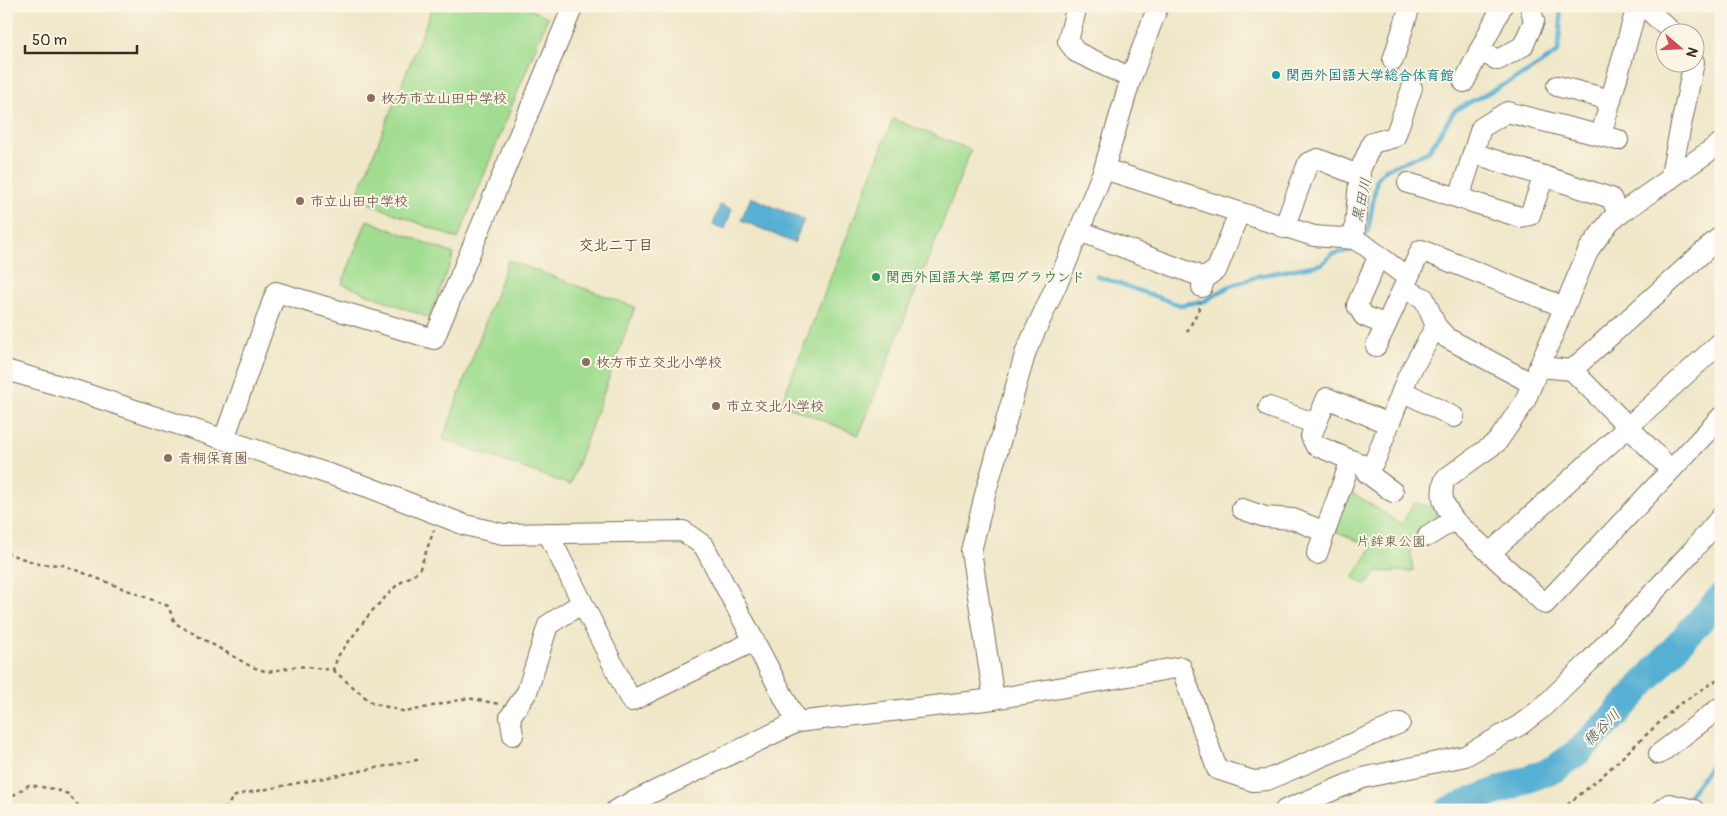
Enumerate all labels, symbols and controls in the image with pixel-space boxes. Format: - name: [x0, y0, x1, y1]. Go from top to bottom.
- scale bar: [25, 22, 138, 54]
- north arrow: [1654, 22, 1704, 72]
- text: 50 m: [32, 31, 67, 50]
- text: N: [1682, 45, 1701, 59]
- place label: 関西外国語大学総合体育館: [1286, 67, 1454, 84]
- marker: 関西外国語大学総合体育館: [1270, 69, 1282, 81]
- place label: 枚方市立山田中学校: [381, 90, 507, 107]
- marker: 枚方市立山田中学校: [365, 92, 377, 104]
- water label: 黒田川: [1348, 176, 1376, 224]
- place label: 市立山田中学校: [310, 193, 408, 210]
- marker: 市立山田中学校: [294, 195, 306, 207]
- district label: 交北二丁目: [578, 236, 654, 255]
- place label: 関西外国語大学 第四グラウンド: [886, 269, 1085, 286]
- marker: 関西外国語大学 第四グラウンド: [870, 271, 882, 283]
- place label: 枚方市立交北小学校: [596, 354, 722, 371]
- marker: 枚方市立交北小学校: [580, 356, 592, 368]
- place label: 市立交北小学校: [726, 398, 824, 415]
- marker: 市立交北小学校: [710, 400, 722, 412]
- place label: 青桐保育園: [178, 450, 248, 467]
- marker: 青桐保育園: [162, 452, 174, 464]
- park label: 片鉾東公園: [1356, 533, 1426, 550]
- water label: 穂谷川: [1579, 705, 1625, 751]

